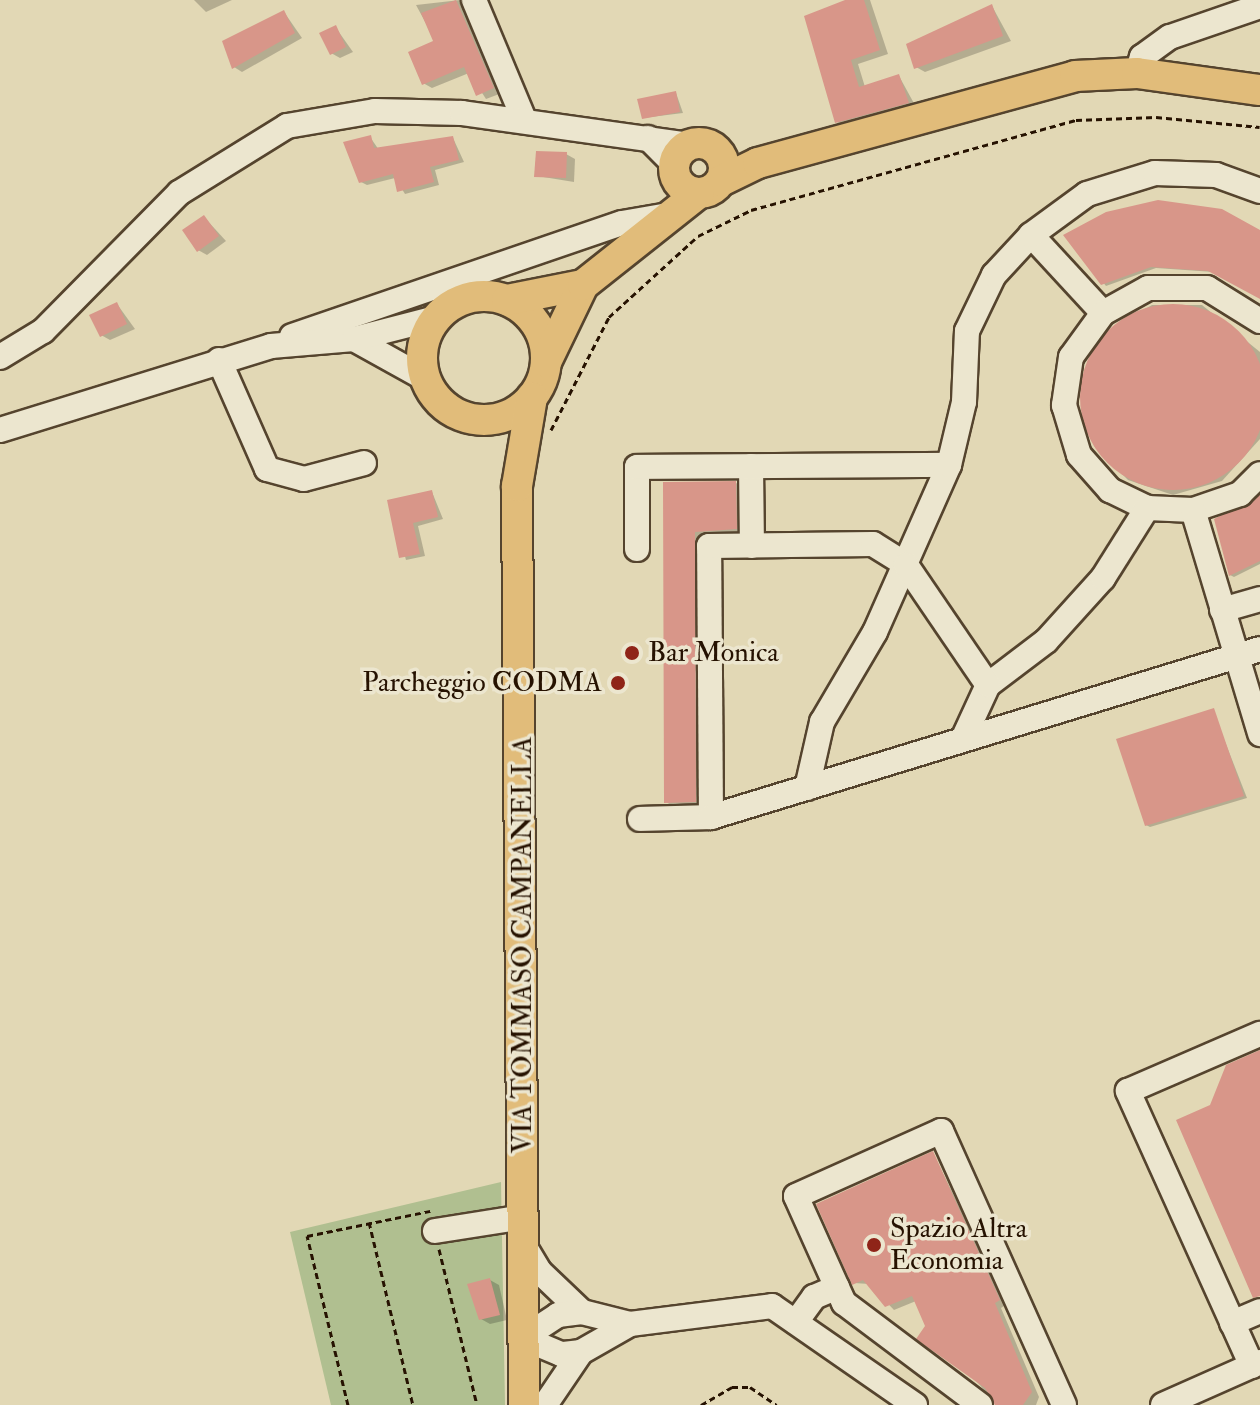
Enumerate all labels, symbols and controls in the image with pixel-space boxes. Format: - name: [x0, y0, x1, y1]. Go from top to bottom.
- place label: Bar Monica: [648, 636, 779, 670]
- marker: Bar Monica: [623, 644, 641, 662]
- place label: Parcheggio CODMA: [362, 666, 602, 700]
- marker: Parcheggio CODMA: [609, 674, 627, 692]
- street label: VIA TOMMASO CAMPANELLA: [506, 736, 540, 1154]
- place label: Spazio Altra Economia: [890, 1212, 1027, 1278]
- marker: Spazio Altra Economia: [865, 1236, 883, 1254]

